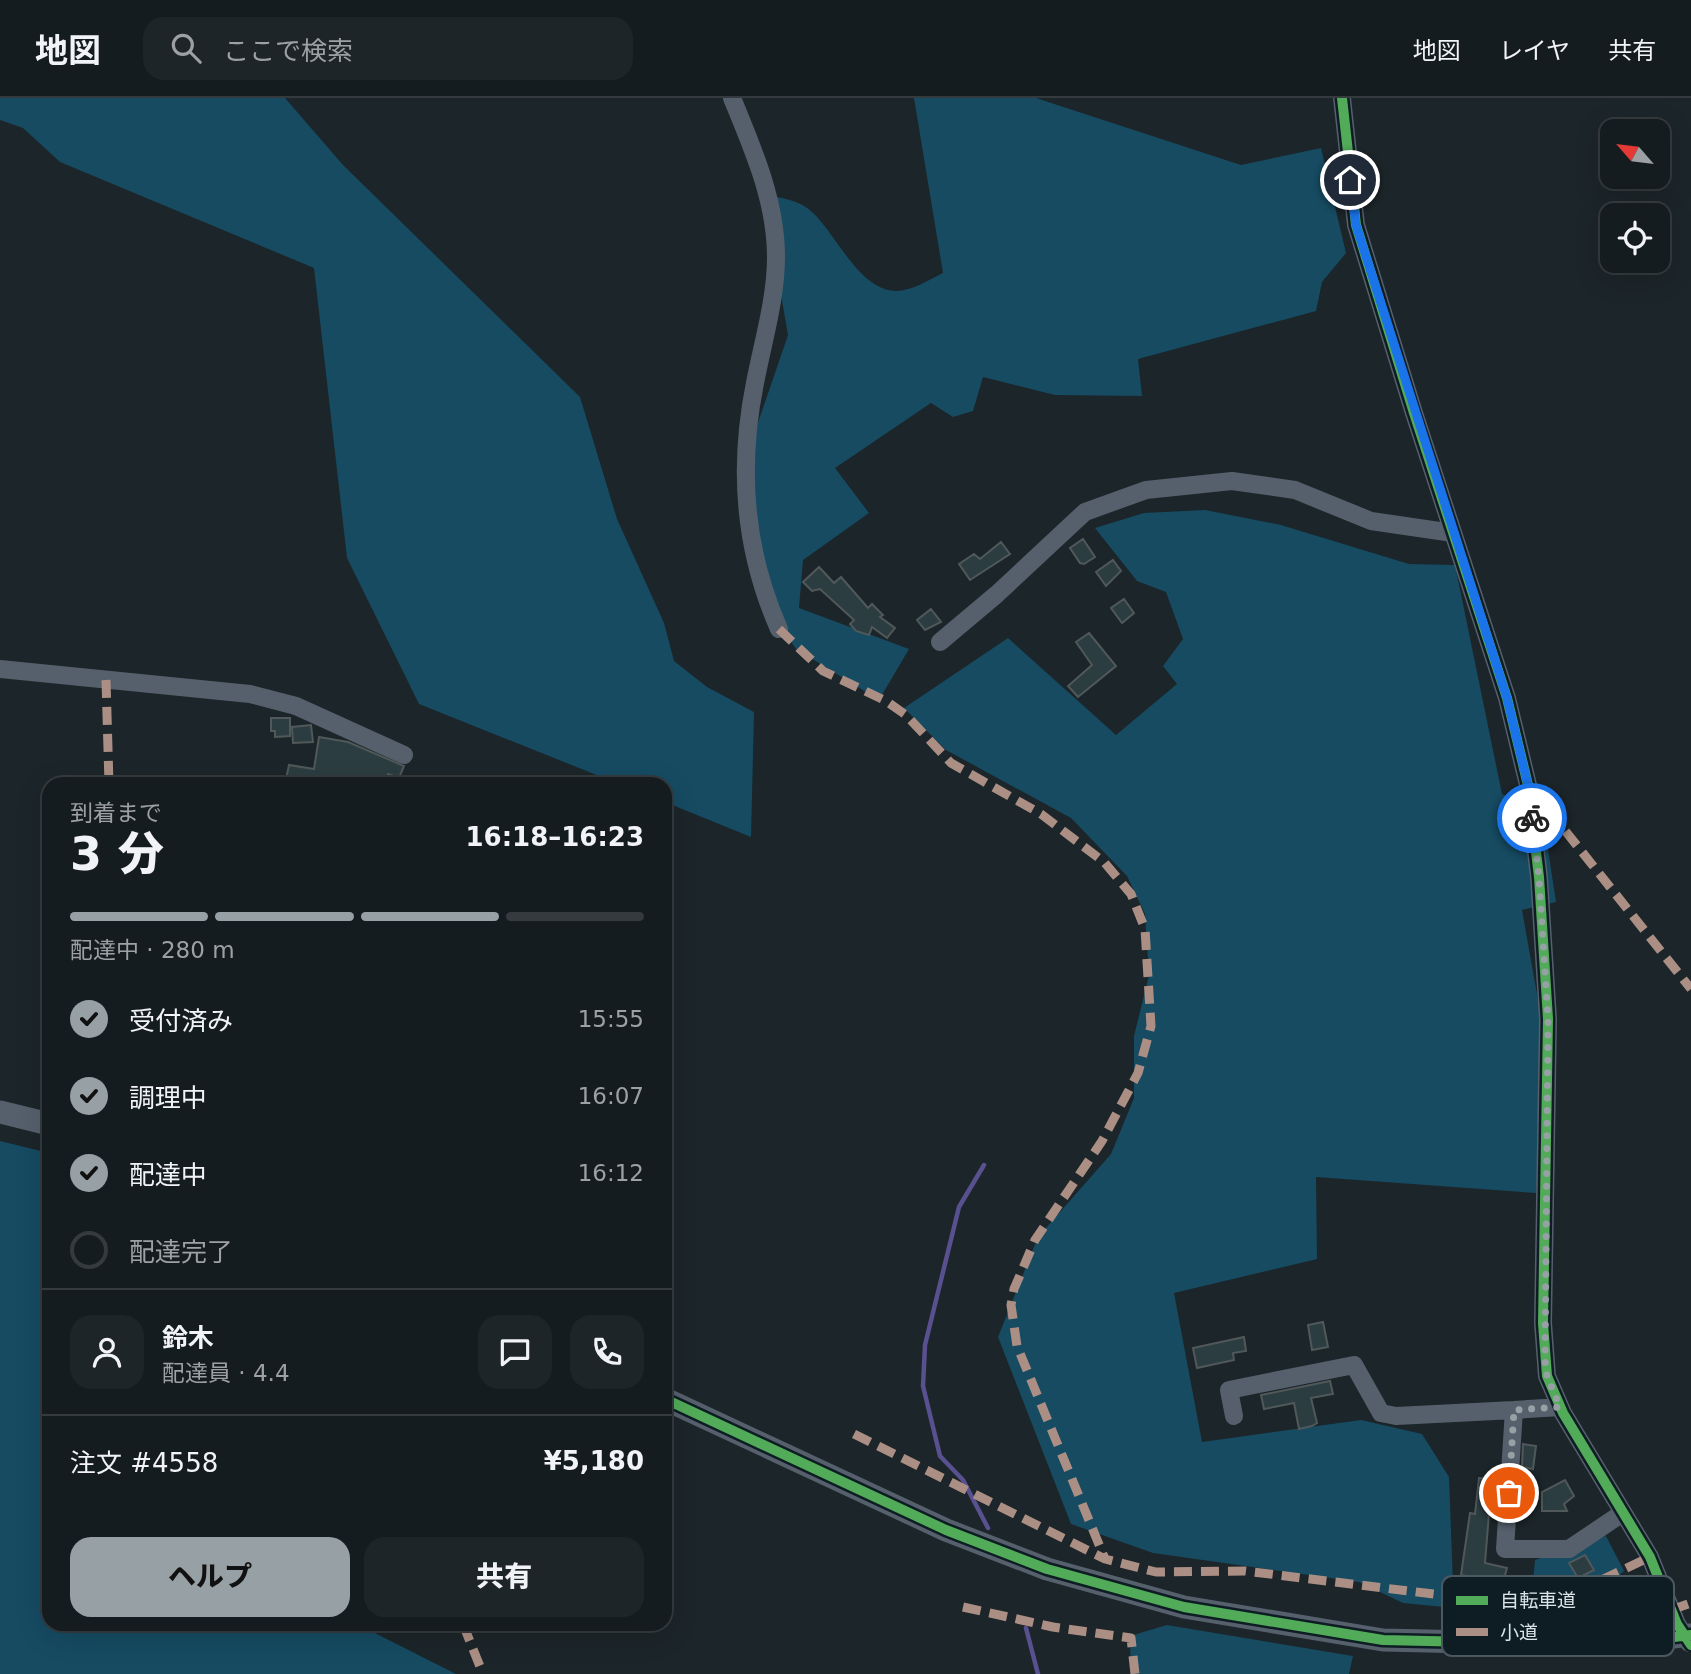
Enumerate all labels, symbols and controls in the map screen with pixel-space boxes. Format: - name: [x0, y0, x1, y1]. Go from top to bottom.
- search box: [143, 17, 633, 80]
- icon: search: [167, 29, 205, 67]
- text: 地図: [35, 31, 101, 70]
- text: ここで検索: [223, 36, 353, 66]
- text: 地図: [1413, 37, 1461, 65]
- text: レイヤ: [1499, 37, 1570, 65]
- text: 共有: [1608, 37, 1656, 65]
- north arrow: [1600, 119, 1670, 189]
- map controls: [1600, 119, 1670, 273]
- pin: [1320, 150, 1380, 210]
- icon: home: [1331, 161, 1369, 199]
- button: locate: [1600, 203, 1670, 273]
- courier: [1497, 783, 1567, 853]
- icon: bike: [1513, 799, 1551, 837]
- text: 到着まで: [70, 800, 162, 826]
- text: 16:18–16:23: [465, 822, 644, 852]
- text: 3 分: [70, 827, 164, 881]
- text: 配達中 · 280 m: [70, 937, 235, 963]
- icon: check: [70, 1000, 108, 1038]
- text: 受付済み: [129, 1006, 233, 1036]
- text: 15:55: [578, 1006, 644, 1032]
- icon: check: [70, 1077, 108, 1115]
- text: 調理中: [129, 1083, 207, 1113]
- text: 16:07: [578, 1083, 644, 1109]
- icon: check: [70, 1154, 108, 1192]
- text: 配達中: [129, 1160, 207, 1190]
- text: 16:12: [578, 1160, 644, 1186]
- text: 配達完了: [129, 1237, 233, 1267]
- button: person: [70, 1315, 144, 1389]
- button: chat: [478, 1315, 552, 1389]
- button: phone: [570, 1315, 644, 1389]
- text: 鈴木: [162, 1323, 214, 1353]
- text: 配達員 · 4.4: [162, 1360, 290, 1386]
- text: ¥5,180: [544, 1446, 644, 1476]
- text: 注文 #4558: [70, 1448, 218, 1478]
- pin: [1479, 1463, 1539, 1523]
- icon: bag: [1490, 1474, 1528, 1512]
- button: ヘルプ: [70, 1537, 350, 1617]
- button: 共有: [364, 1537, 644, 1617]
- legend: [1442, 1576, 1674, 1656]
- text: 自転車道: [1500, 1589, 1576, 1611]
- text: 小道: [1500, 1621, 1538, 1643]

